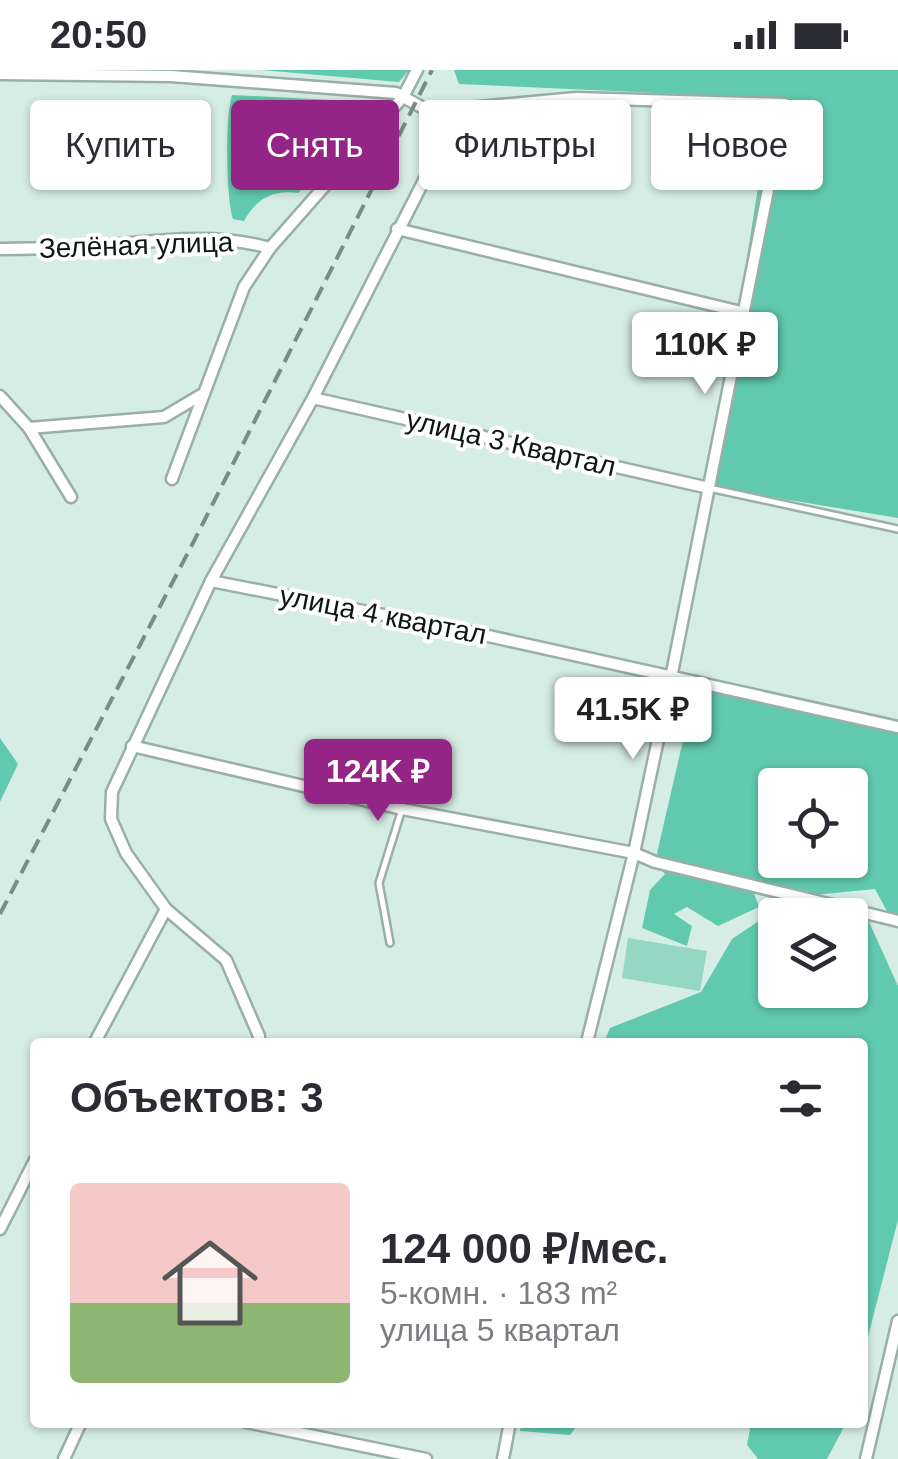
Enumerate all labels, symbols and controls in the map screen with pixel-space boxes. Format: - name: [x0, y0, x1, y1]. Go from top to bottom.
- text: 20:50: [50, 14, 147, 56]
- chip: Купить: [30, 100, 211, 190]
- chip: Снять: [231, 100, 399, 190]
- chip: Фильтры: [419, 100, 631, 190]
- chip: Новое: [651, 100, 823, 190]
- street label: Зелёная улица: [38, 226, 234, 264]
- pin: 110K ₽: [624, 312, 786, 397]
- text: 110K ₽: [654, 326, 756, 362]
- street label: улица 3 Квартал: [403, 404, 619, 482]
- street label: улица 4 квартал: [277, 580, 489, 650]
- pin: 41.5K ₽: [541, 677, 725, 762]
- text: 41.5K ₽: [577, 691, 689, 727]
- pin: 124K ₽: [297, 739, 459, 824]
- text: 124K ₽: [326, 753, 430, 789]
- map controls: [758, 768, 868, 1008]
- button: locate: [758, 768, 868, 878]
- button: layers: [758, 898, 868, 1008]
- icon: filters: [773, 1071, 828, 1126]
- text: Объектов: 3: [70, 1074, 324, 1121]
- icon: home: [150, 1223, 270, 1343]
- text: 124 000 ₽/мес.: [380, 1225, 669, 1272]
- text: 5-комн. · 183 m²: [380, 1275, 617, 1311]
- text: улица 5 квартал: [380, 1312, 620, 1348]

